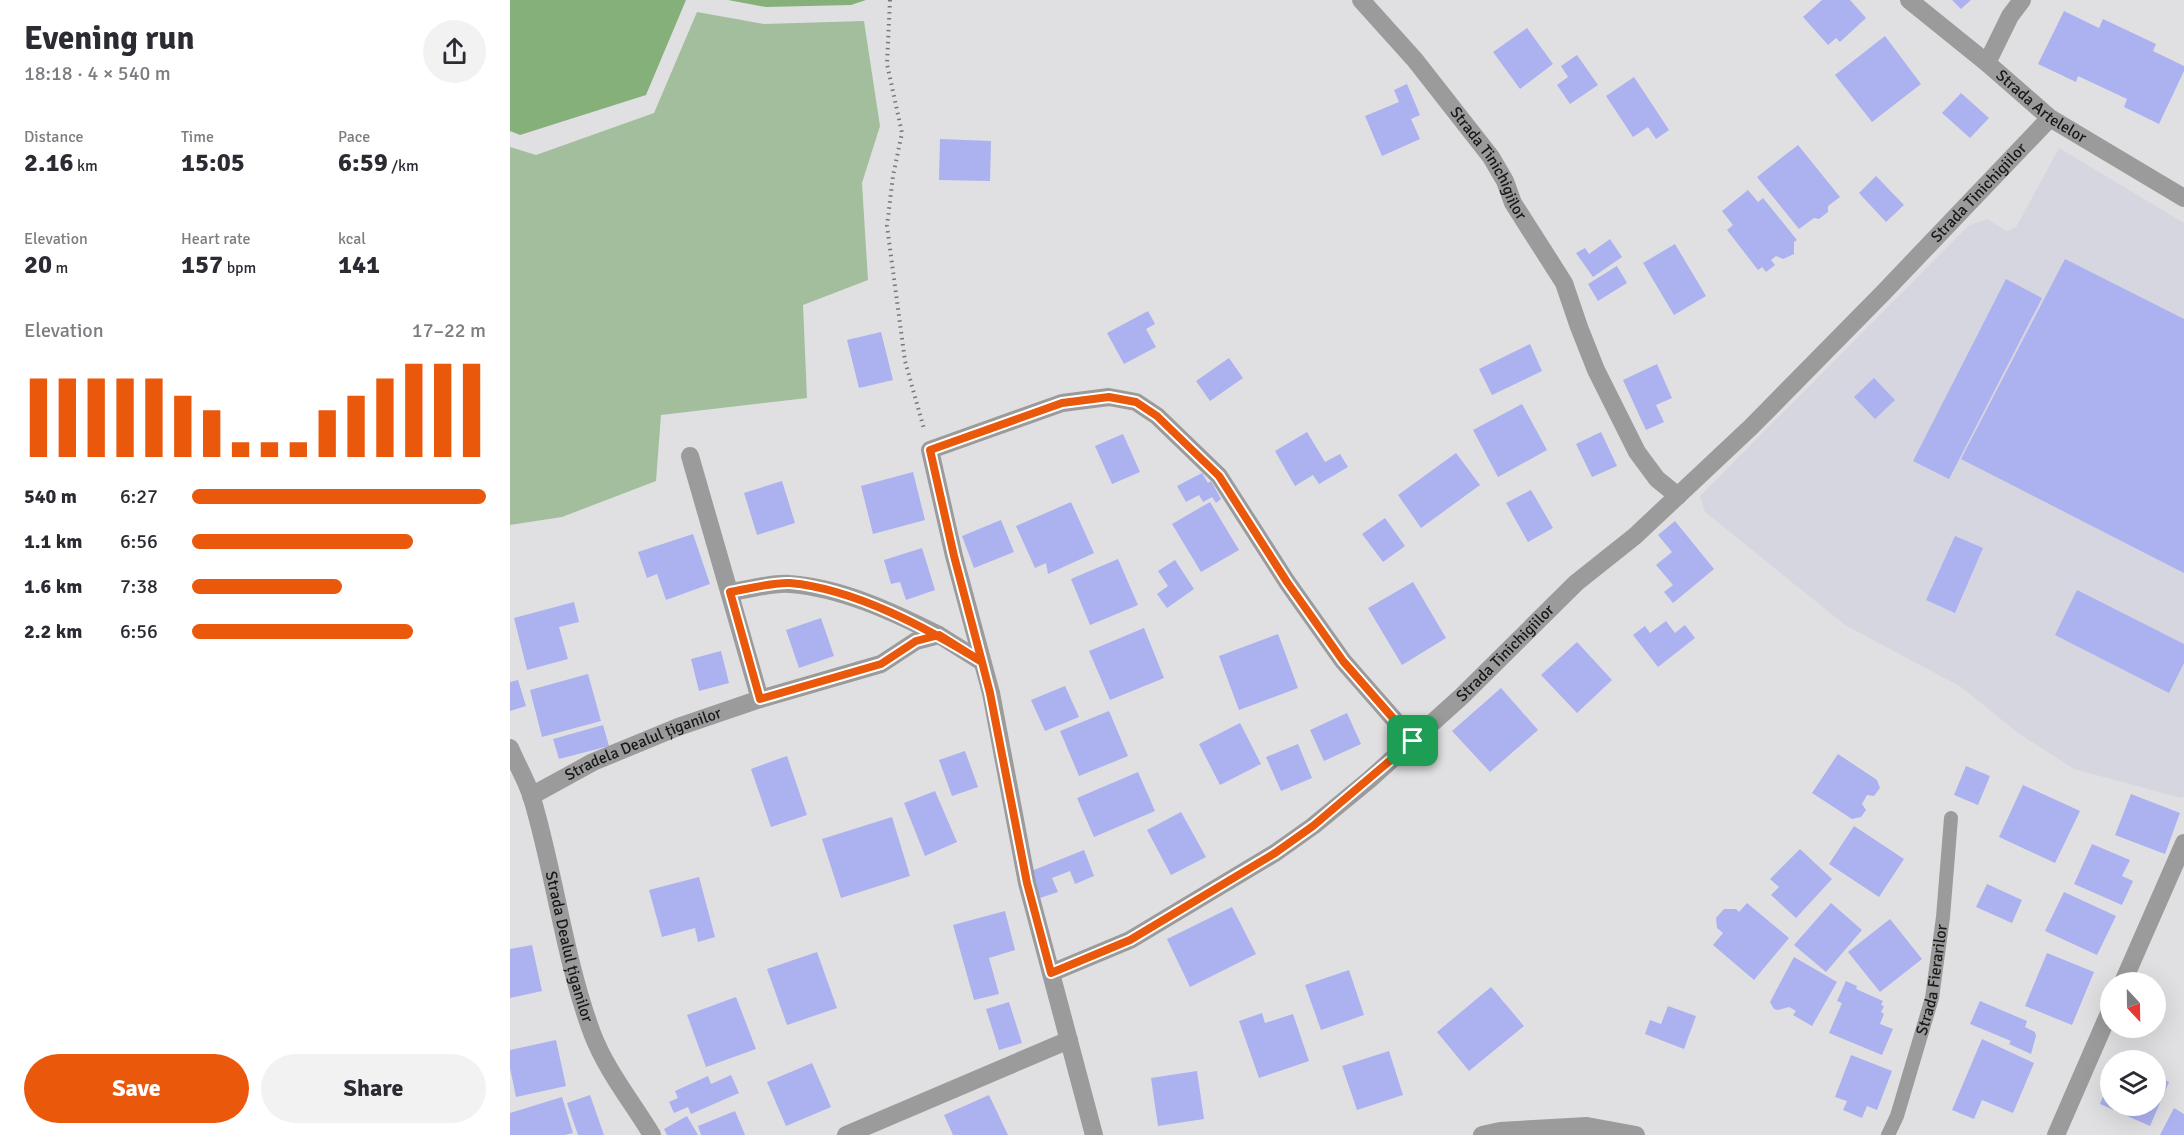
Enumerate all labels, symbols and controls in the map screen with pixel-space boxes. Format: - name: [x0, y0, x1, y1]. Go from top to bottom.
- text: Evening run: [24, 18, 194, 59]
- button: share: [423, 20, 486, 83]
- text: 18:18 · 4 × 540 m: [24, 61, 171, 86]
- street label: Strada Artelelor: [1992, 65, 2090, 148]
- street label: Strada Tinichigiilor: [1445, 103, 1531, 224]
- text: Distance: [24, 127, 84, 147]
- text: Time: [181, 127, 214, 147]
- text: Pace: [338, 127, 370, 147]
- street label: Strada Tinichigiilor: [1927, 139, 2031, 247]
- text: 2.16: [24, 147, 74, 179]
- text: 15:05: [181, 147, 245, 179]
- text: 6:59: [338, 147, 388, 179]
- text: km: [74, 156, 98, 176]
- text: /km: [388, 156, 419, 176]
- text: Elevation: [24, 229, 88, 249]
- text: Heart rate: [181, 229, 250, 249]
- text: kcal: [338, 229, 366, 249]
- text: 20: [24, 249, 52, 281]
- text: 157: [181, 249, 223, 281]
- text: 141: [338, 249, 380, 281]
- text: m: [52, 258, 68, 278]
- text: bpm: [223, 258, 256, 278]
- text: Elevation: [24, 318, 104, 343]
- text: 17–22 m: [412, 318, 486, 343]
- text: 540 m: [24, 484, 77, 509]
- text: 6:27: [120, 484, 158, 509]
- text: 1.1 km: [24, 529, 82, 554]
- text: 6:56: [120, 529, 158, 554]
- text: 1.6 km: [24, 574, 82, 599]
- text: 7:38: [120, 574, 158, 599]
- street label: Strada Tinichigiilor: [1452, 600, 1559, 706]
- text: 2.2 km: [24, 619, 82, 644]
- text: 6:56: [120, 619, 158, 644]
- street label: Stradela Dealul țiganilor: [561, 703, 724, 785]
- pin: [1387, 715, 1438, 766]
- icon: arrive: [1396, 724, 1429, 757]
- street label: Strada Dealul țiganilor: [541, 869, 598, 1025]
- street label: Strada Fierarilor: [1912, 923, 1952, 1038]
- north arrow: [2100, 972, 2166, 1038]
- map controls: [2100, 972, 2166, 1116]
- button: layers: [2100, 1050, 2166, 1116]
- button: Save: [24, 1054, 249, 1123]
- button: Share: [261, 1054, 486, 1123]

